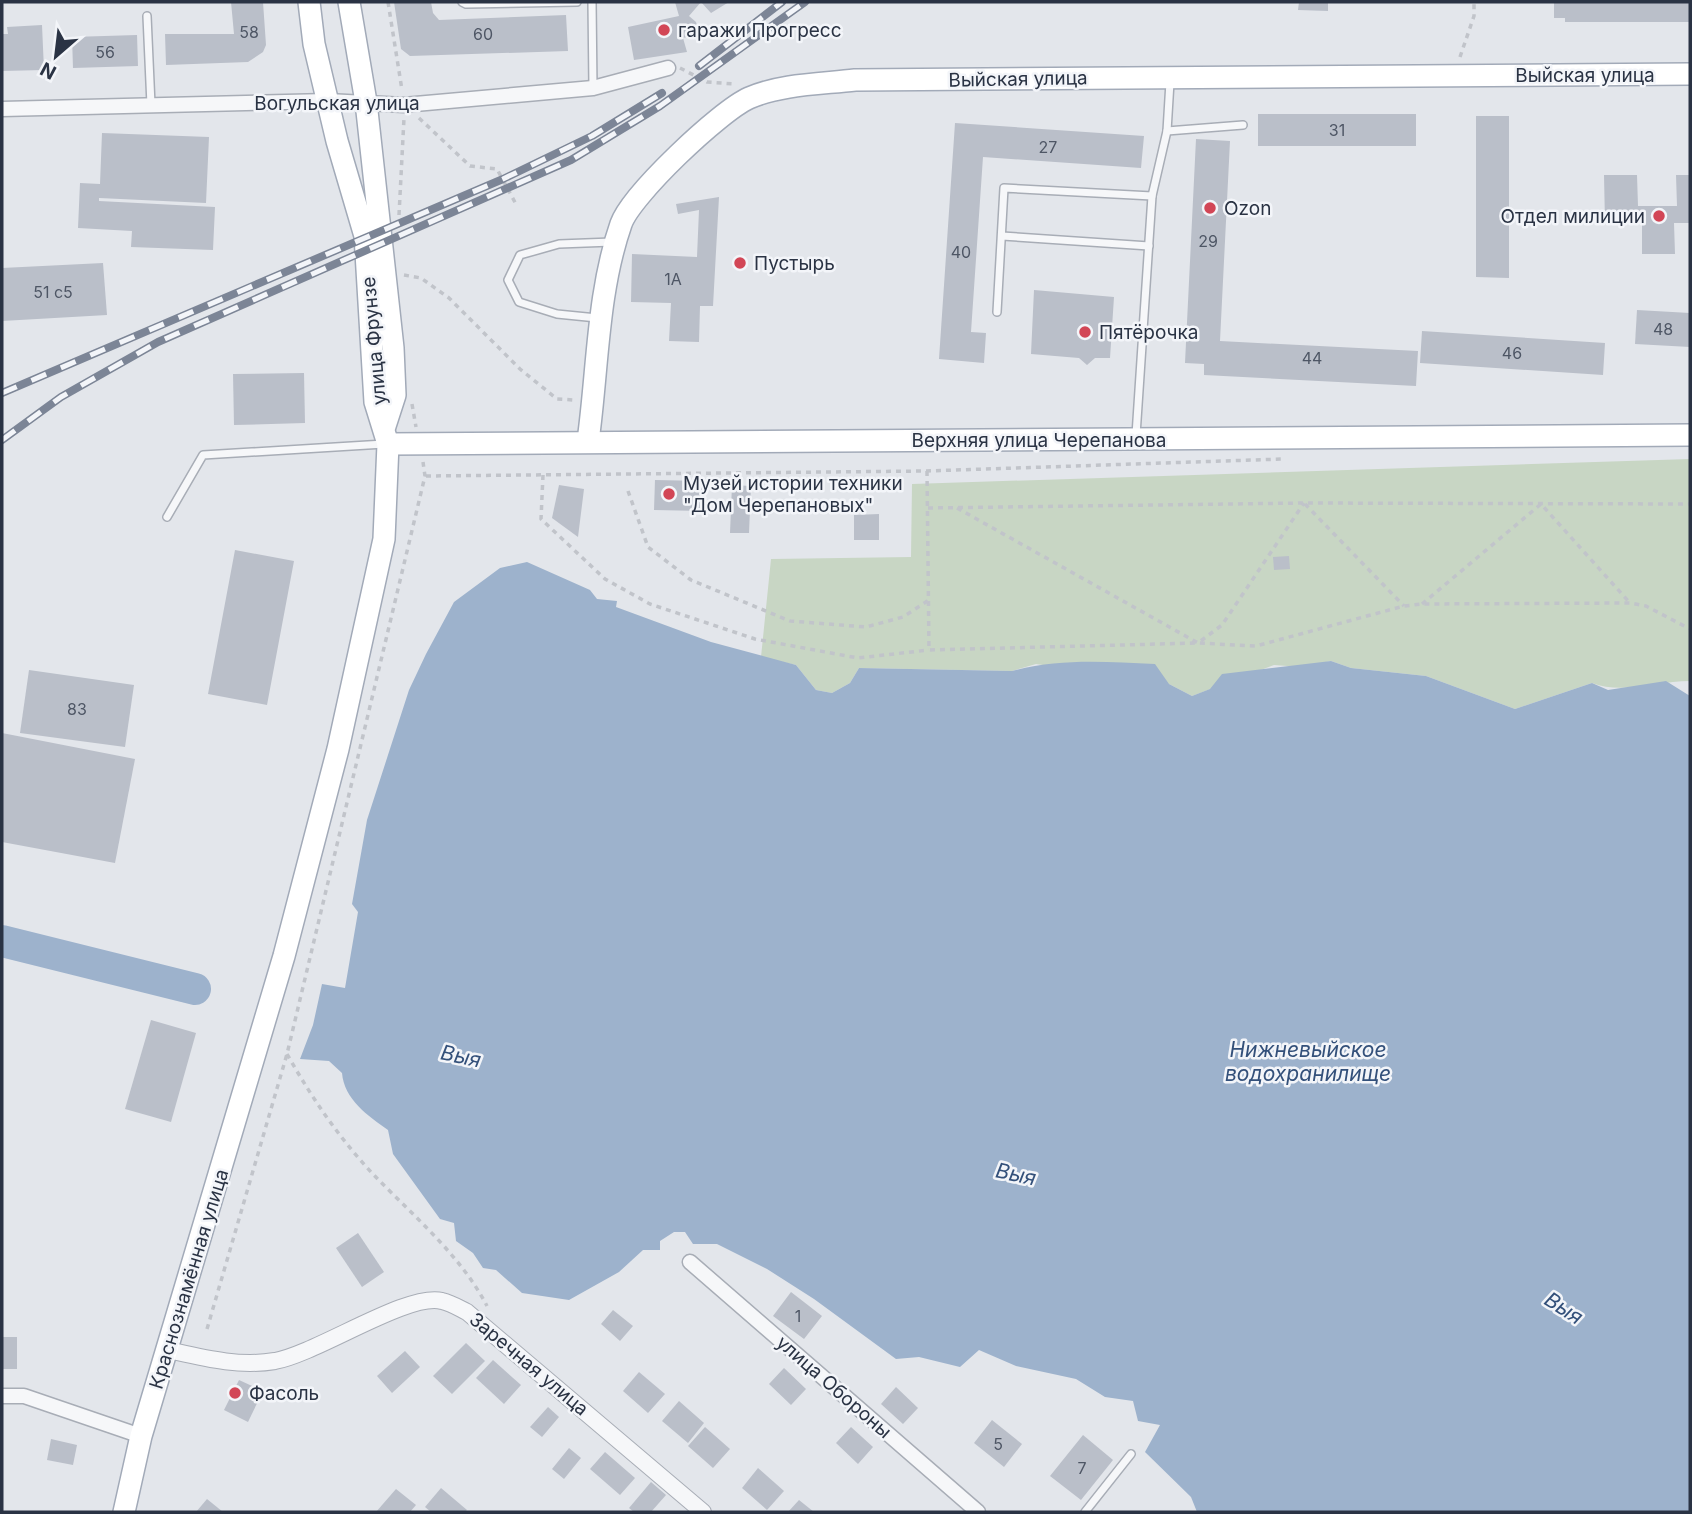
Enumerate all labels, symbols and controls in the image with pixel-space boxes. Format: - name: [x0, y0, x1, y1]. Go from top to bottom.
- place label: гаражи Прогресс: [678, 19, 842, 42]
- north arrow: [21, 21, 91, 91]
- house number: 58: [239, 22, 259, 42]
- marker: гаражи Прогресс: [656, 22, 672, 38]
- house number: 60: [473, 24, 493, 44]
- house number: 56: [95, 42, 115, 62]
- text: N: [36, 57, 60, 84]
- street label: Выйская улица: [1515, 64, 1655, 87]
- street label: Выйская улица: [948, 66, 1088, 92]
- street label: Вогульская улица: [254, 92, 420, 115]
- house number: 31: [1329, 120, 1345, 140]
- house number: 27: [1039, 137, 1057, 157]
- place label: Ozon: [1224, 197, 1271, 220]
- marker: Ozon: [1202, 200, 1218, 216]
- place label: Отдел милиции: [1500, 205, 1645, 228]
- marker: Отдел милиции: [1651, 208, 1667, 224]
- house number: 29: [1198, 231, 1218, 251]
- house number: 40: [951, 242, 971, 262]
- place label: Пустырь: [754, 252, 835, 275]
- marker: Пустырь: [732, 255, 748, 271]
- house number: 1А: [664, 269, 682, 289]
- street label: улица Фрунзе: [357, 276, 391, 406]
- house number: 51 с5: [33, 282, 73, 302]
- house number: 48: [1653, 319, 1673, 339]
- place label: Пятёрочка: [1099, 321, 1198, 344]
- marker: Пятёрочка: [1077, 324, 1093, 340]
- house number: 46: [1502, 343, 1522, 363]
- house number: 44: [1302, 348, 1322, 368]
- street label: Верхняя улица Черепанова: [911, 429, 1167, 452]
- place label: Музей истории техники "Дом Черепановых": [683, 472, 903, 517]
- marker: Музей истории техники "Дом Черепановых": [661, 486, 677, 502]
- house number: 83: [67, 699, 87, 719]
- water label: Нижневыйское водохранилище: [1225, 1037, 1391, 1086]
- water label: Выя: [438, 1040, 484, 1072]
- water label: Выя: [993, 1158, 1039, 1190]
- street label: Краснознамённая улица: [145, 1166, 233, 1392]
- water label: Выя: [1540, 1286, 1588, 1330]
- house number: 1: [795, 1306, 801, 1326]
- street label: Заречная улица: [465, 1308, 593, 1420]
- street label: улица Обороны: [772, 1331, 896, 1443]
- place label: Фасоль: [249, 1382, 319, 1405]
- marker: Фасоль: [227, 1385, 243, 1401]
- house number: 5: [993, 1434, 1003, 1454]
- house number: 7: [1077, 1458, 1087, 1478]

